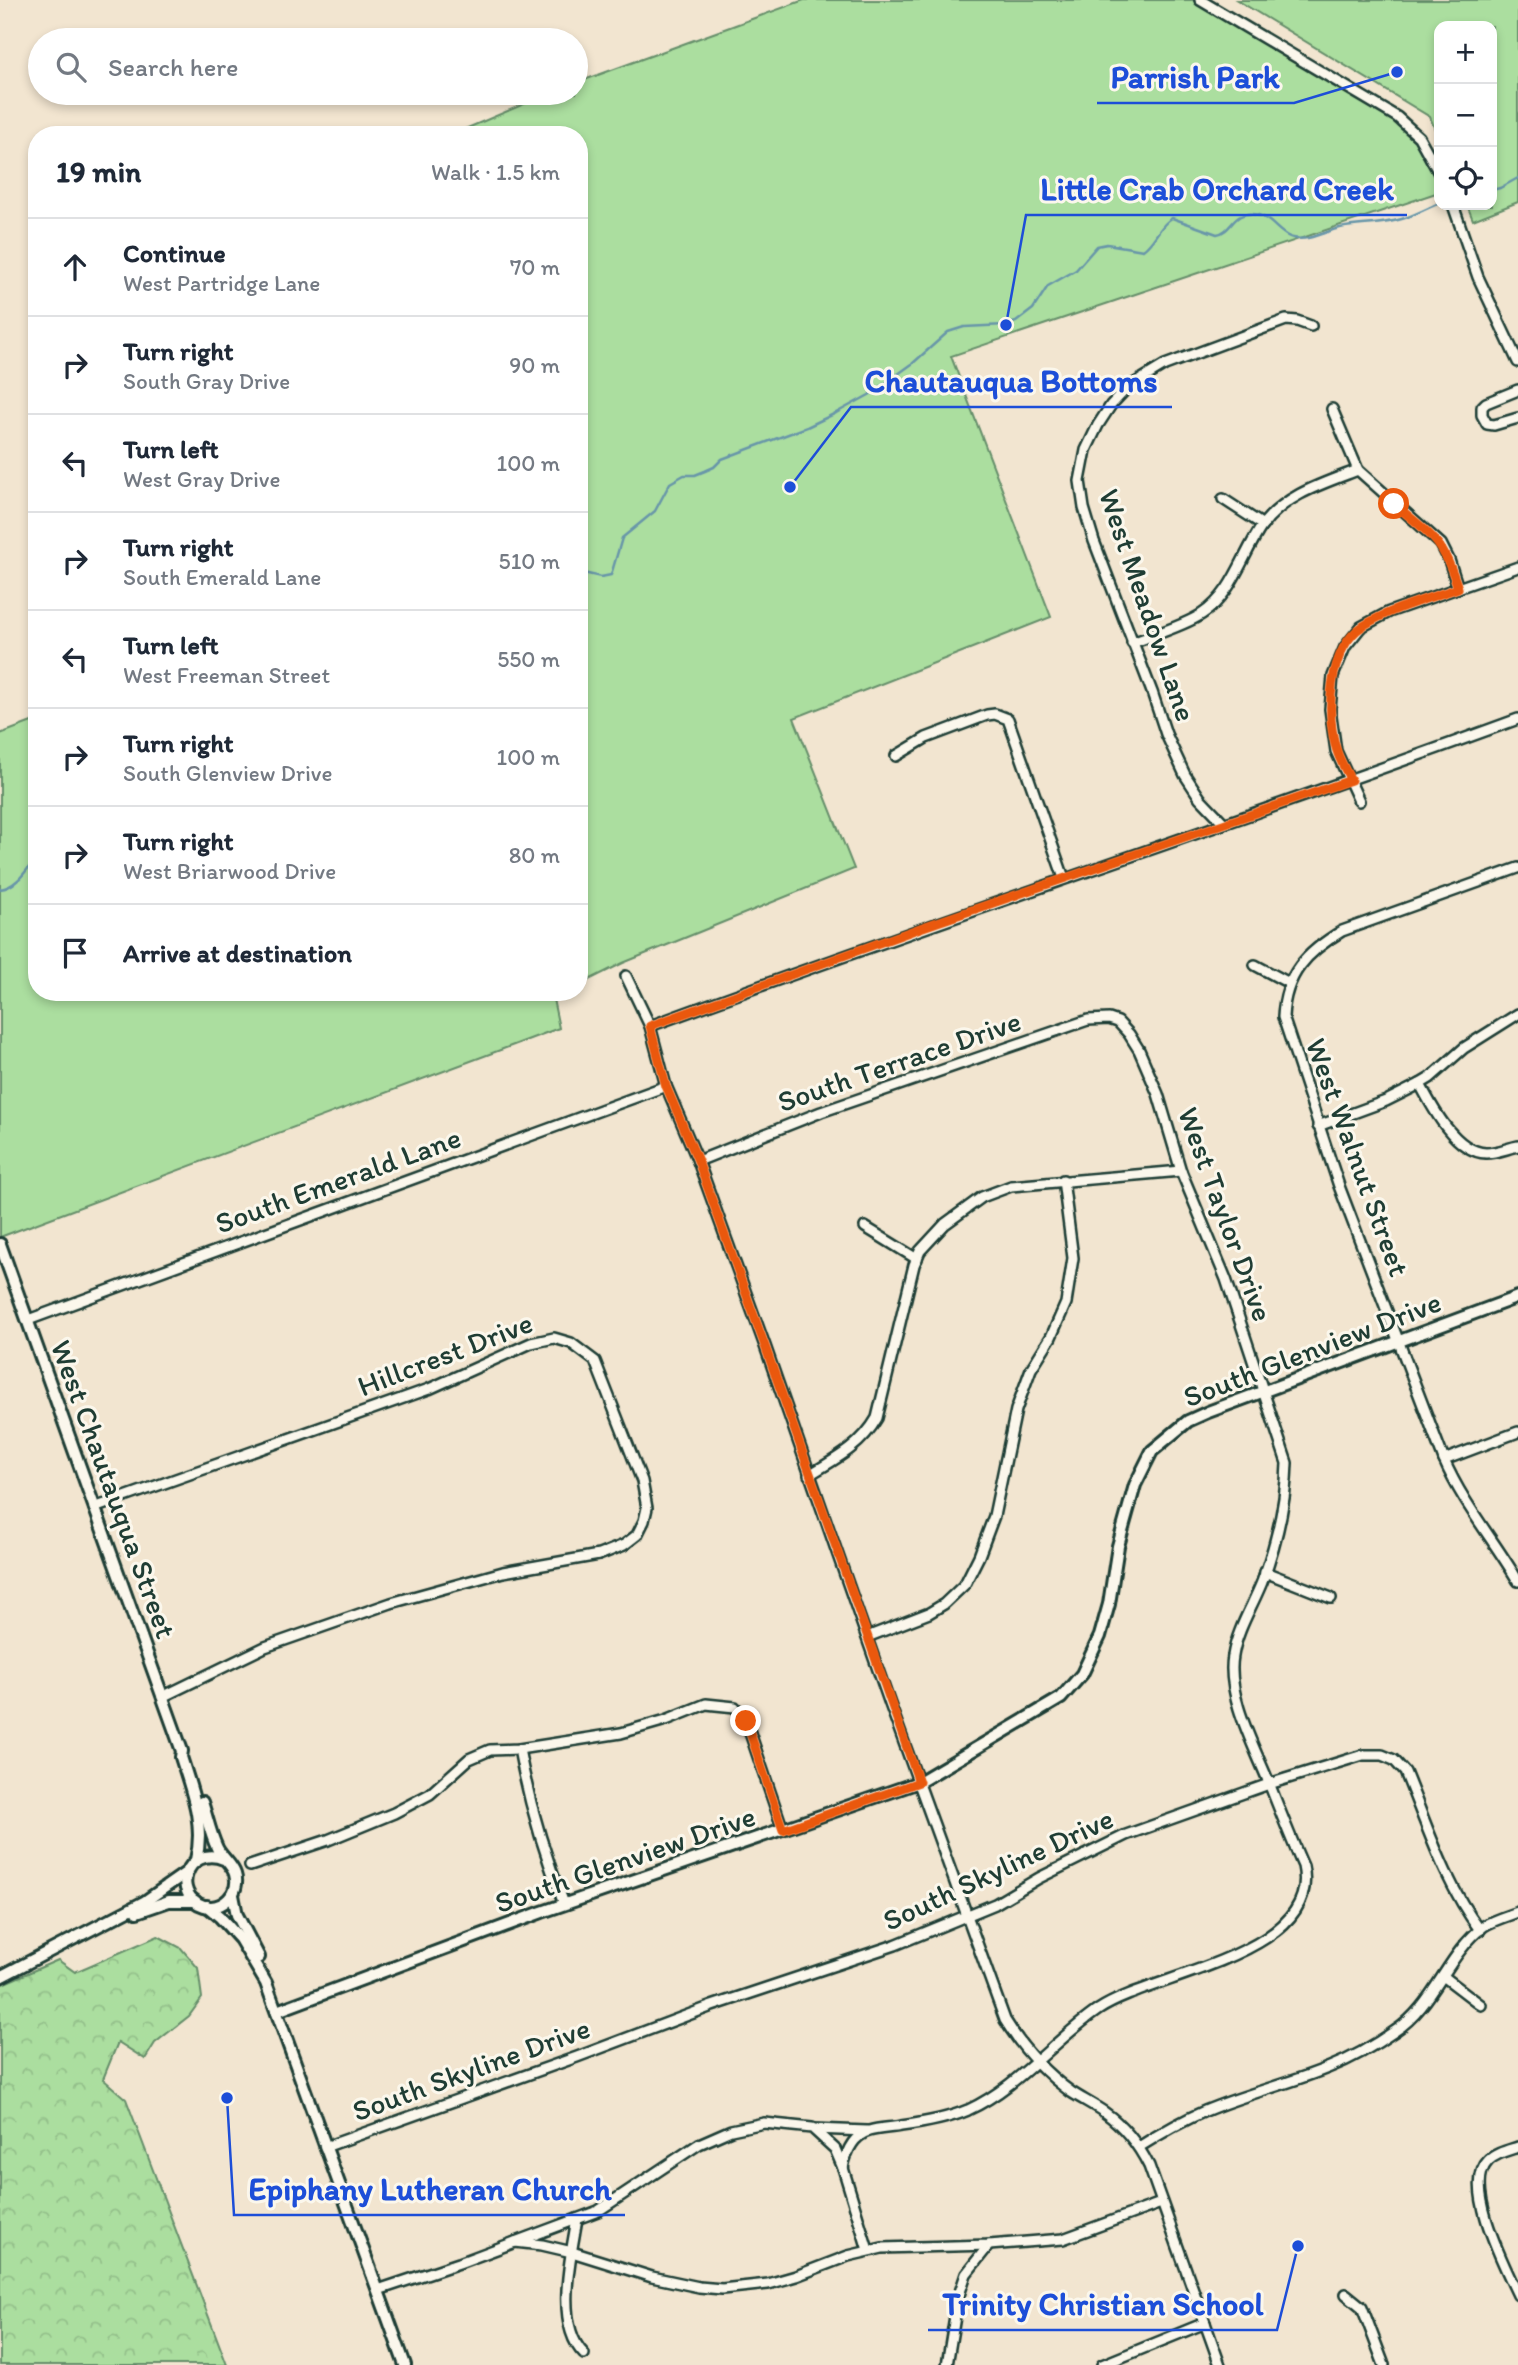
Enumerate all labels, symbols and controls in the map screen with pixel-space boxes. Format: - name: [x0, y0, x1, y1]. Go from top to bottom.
- map controls: [1434, 21, 1497, 210]
- button: +: [1434, 21, 1497, 84]
- search box: [28, 28, 588, 105]
- icon: search: [52, 48, 90, 86]
- callout: Parrish Park: [1097, 50, 1294, 103]
- text: Search here: [108, 51, 238, 83]
- text: Parrish Park: [1110, 58, 1280, 96]
- button: −: [1434, 84, 1497, 147]
- button: locate: [1434, 147, 1497, 210]
- text: 19 min: [56, 153, 141, 190]
- text: Walk · 1.5 km: [431, 158, 560, 186]
- callout: Little Crab Orchard Creek: [1026, 162, 1407, 215]
- text: Little Crab Orchard Creek: [1040, 170, 1394, 208]
- text: Continue: [123, 237, 226, 269]
- icon: ahead: [56, 248, 94, 286]
- text: 70 m: [510, 253, 560, 281]
- text: West Partridge Lane: [123, 269, 320, 297]
- text: Turn right: [123, 335, 234, 367]
- icon: right: [56, 346, 94, 384]
- text: 90 m: [509, 351, 560, 379]
- callout: Chautauqua Bottoms: [851, 354, 1172, 407]
- text: Chautauqua Bottoms: [864, 362, 1158, 400]
- text: South Gray Drive: [123, 367, 290, 395]
- text: Turn left: [123, 433, 219, 465]
- icon: left: [56, 444, 94, 482]
- text: 100 m: [496, 449, 560, 477]
- text: West Gray Drive: [123, 465, 280, 493]
- street label: West Meadow Lane: [1091, 484, 1205, 726]
- route start: [1378, 488, 1409, 519]
- text: Turn right: [123, 531, 234, 563]
- icon: right: [56, 542, 94, 580]
- text: 510 m: [499, 547, 560, 575]
- text: South Emerald Lane: [123, 563, 321, 591]
- text: Turn left: [123, 629, 219, 661]
- icon: left: [56, 640, 94, 678]
- text: 550 m: [497, 645, 560, 673]
- text: West Freeman Street: [123, 661, 330, 689]
- text: Turn right: [123, 727, 234, 759]
- icon: right: [56, 738, 94, 776]
- text: 100 m: [496, 743, 560, 771]
- text: South Glenview Drive: [123, 759, 332, 787]
- text: Turn right: [123, 825, 234, 857]
- icon: right: [56, 836, 94, 874]
- text: 80 m: [509, 841, 560, 869]
- text: West Briarwood Drive: [123, 857, 336, 885]
- icon: arrive: [56, 934, 94, 972]
- text: Arrive at destination: [123, 937, 352, 969]
- street label: South Terrace Drive: [772, 1002, 1026, 1120]
- street label: West Walnut Street: [1298, 1033, 1418, 1281]
- street label: West Taylor Drive: [1170, 1102, 1282, 1326]
- street label: South Emerald Lane: [210, 1118, 466, 1242]
- street label: South Glenview Drive: [1178, 1283, 1446, 1415]
- street label: Hillcrest Drive: [352, 1304, 538, 1404]
- street label: West Chautauqua Street: [43, 1335, 185, 1643]
- route end: [730, 1705, 761, 1736]
- street label: South Glenview Drive: [490, 1797, 760, 1921]
- street label: South Skyline Drive: [877, 1799, 1119, 1939]
- street label: South Skyline Drive: [347, 2009, 595, 2129]
- callout: Epiphany Lutheran Church: [234, 2162, 625, 2215]
- text: Epiphany Lutheran Church: [249, 2170, 612, 2208]
- callout: Trinity Christian School: [928, 2277, 1277, 2330]
- text: Trinity Christian School: [941, 2285, 1265, 2323]

